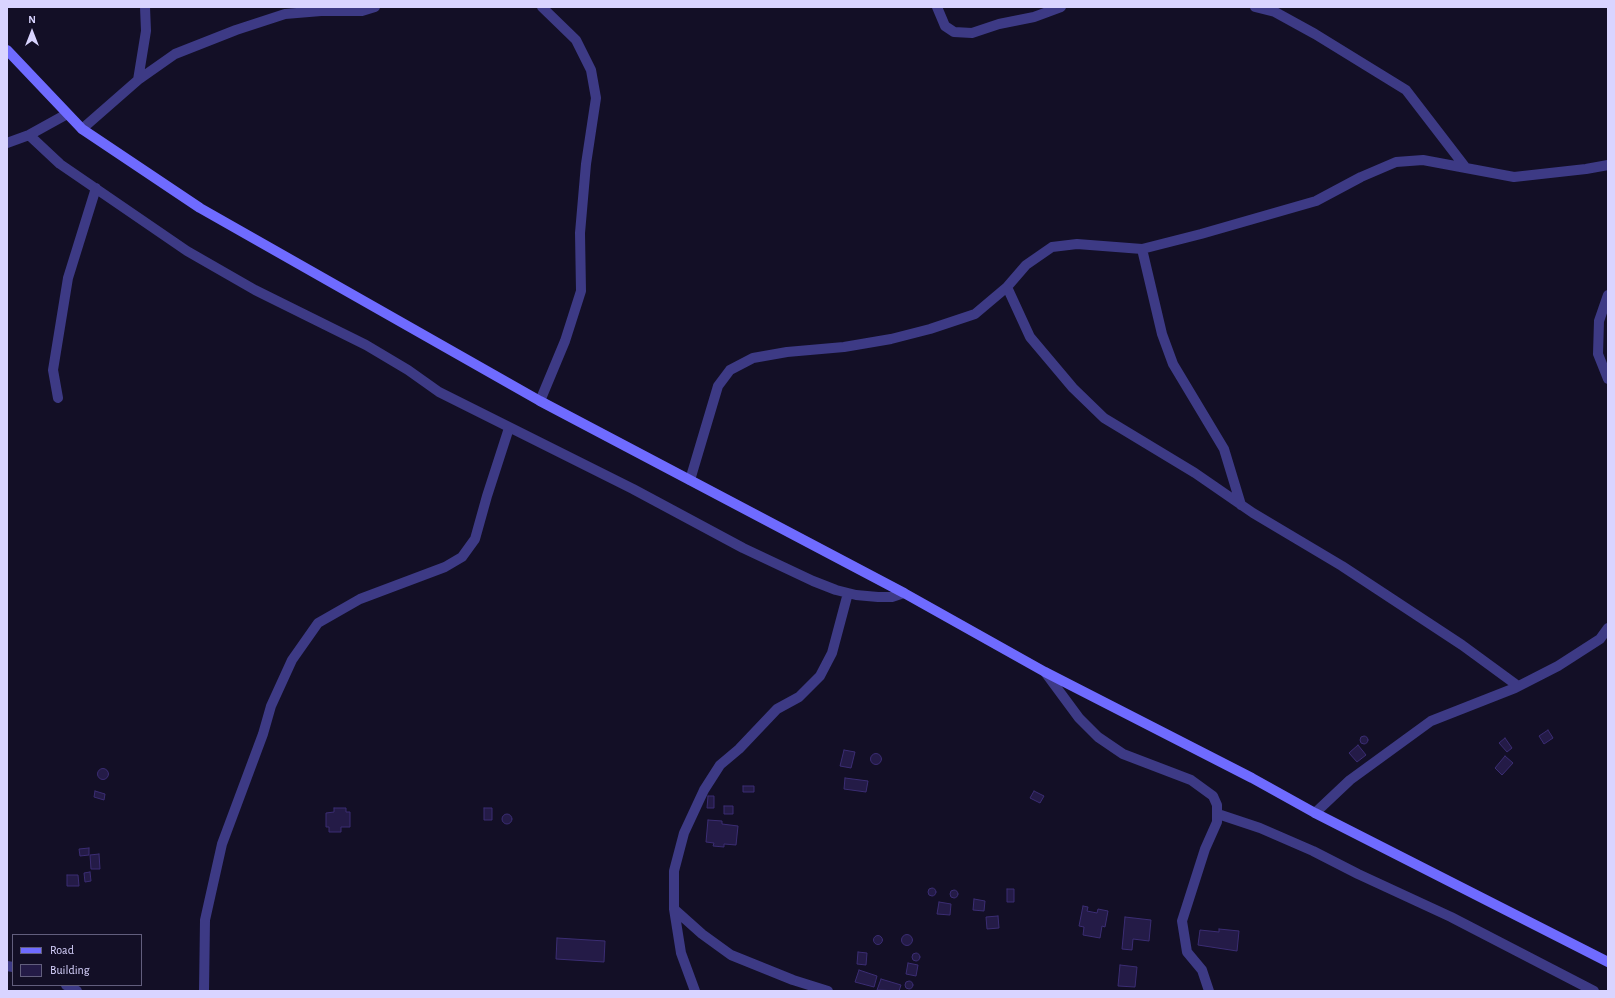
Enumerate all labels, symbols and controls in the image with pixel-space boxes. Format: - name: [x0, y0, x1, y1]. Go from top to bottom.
- north arrow: [12, 12, 52, 52]
- text: N: [28, 14, 36, 25]
- legend: [12, 934, 142, 986]
- text: Road: [50, 944, 74, 956]
- text: Building: [50, 964, 90, 976]

